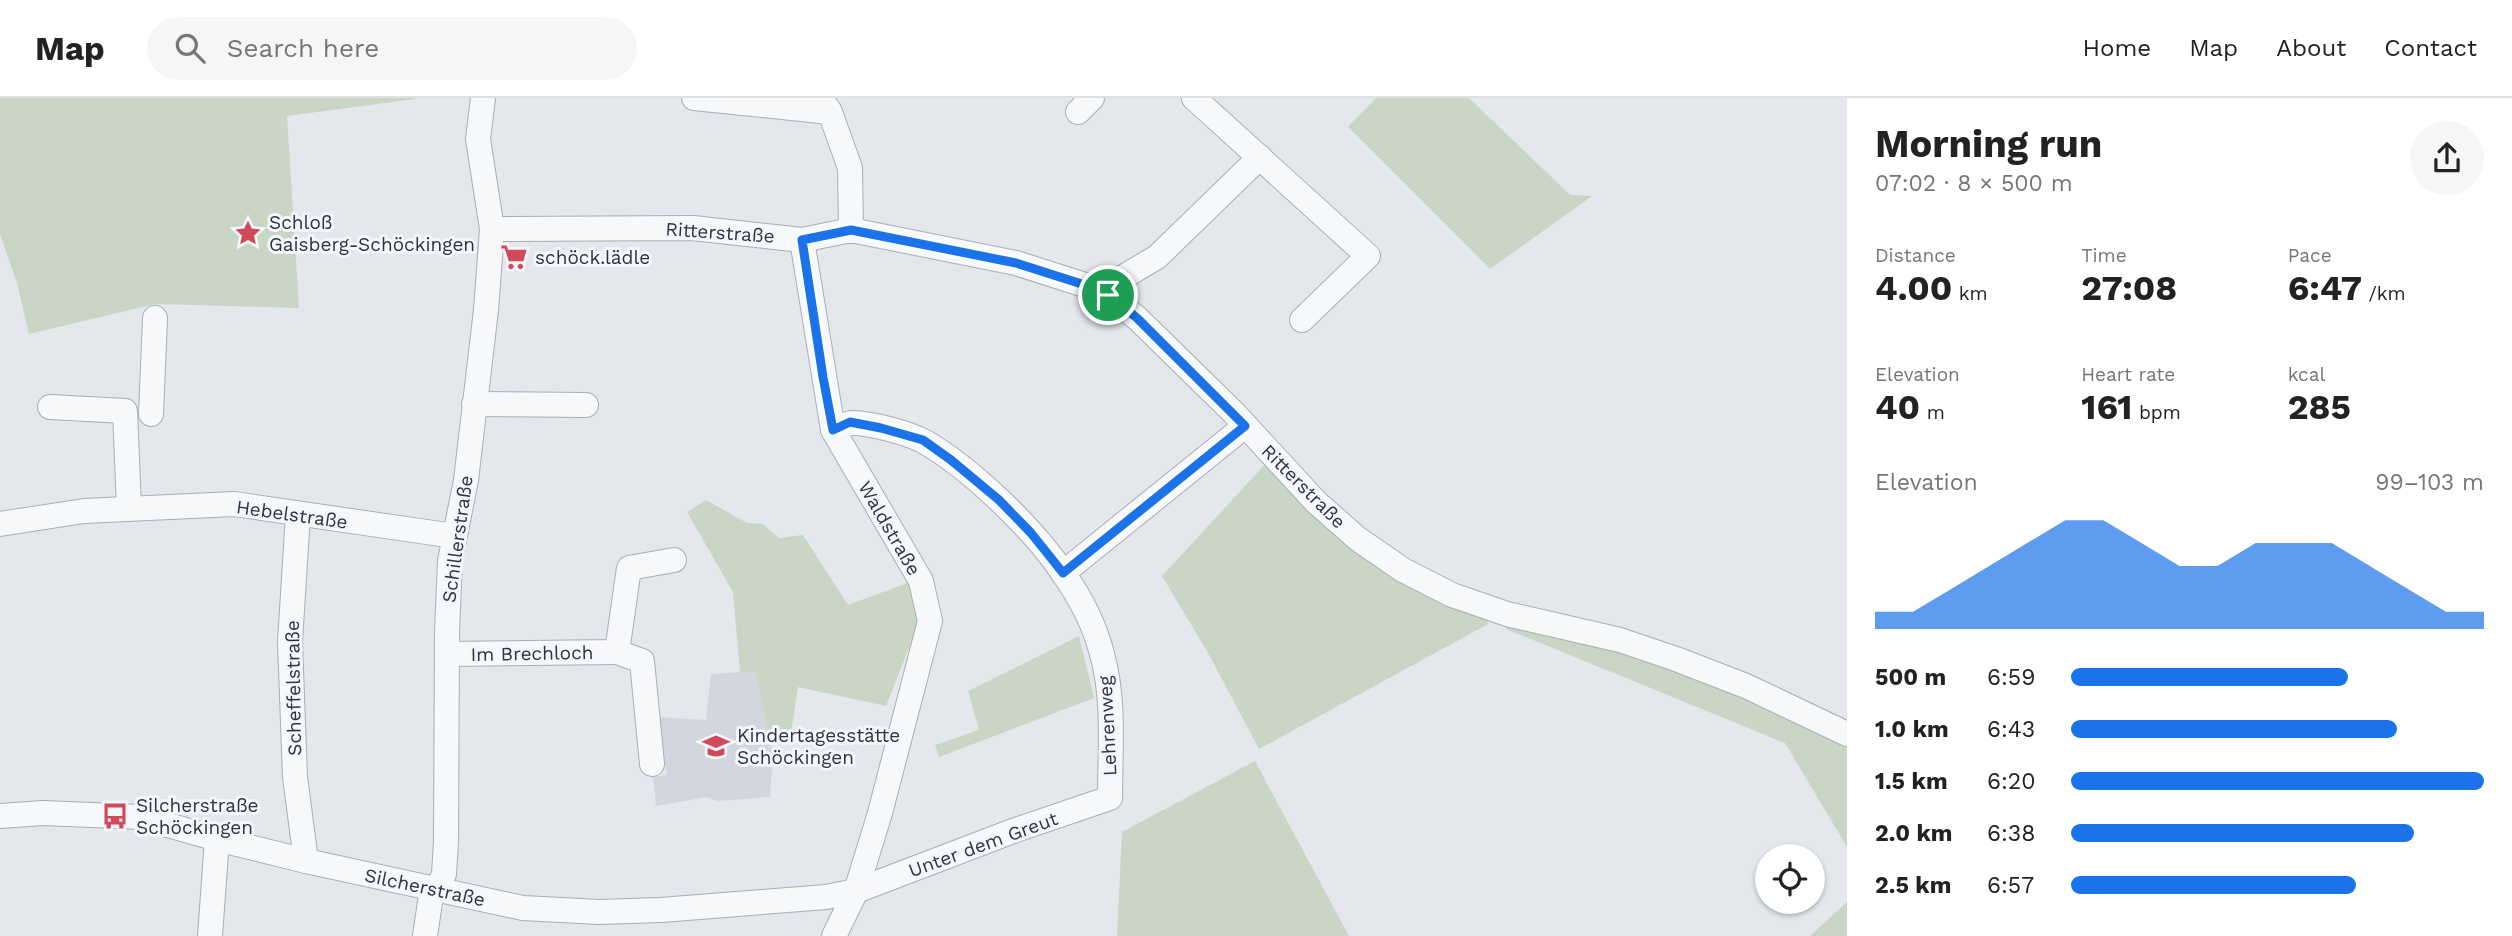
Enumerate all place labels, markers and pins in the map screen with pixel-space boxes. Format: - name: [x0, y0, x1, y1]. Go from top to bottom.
- place label: Schloß Gaisberg-Schöckingen: [269, 211, 475, 256]
- place icon: Schloß Gaisberg-Schöckingen: [233, 218, 263, 248]
- supermarket icon: schöck.lädle: [499, 242, 529, 272]
- place label: schöck.lädle: [535, 246, 650, 269]
- pin: [1078, 265, 1138, 325]
- place label: Kindertagesstätte Schöckingen: [737, 724, 900, 769]
- school or university icon: Kindertagesstätte Schöckingen: [701, 731, 731, 761]
- place label: Silcherstraße Schöckingen: [136, 794, 259, 839]
- bus stop icon: Silcherstraße Schöckingen: [100, 801, 130, 831]

